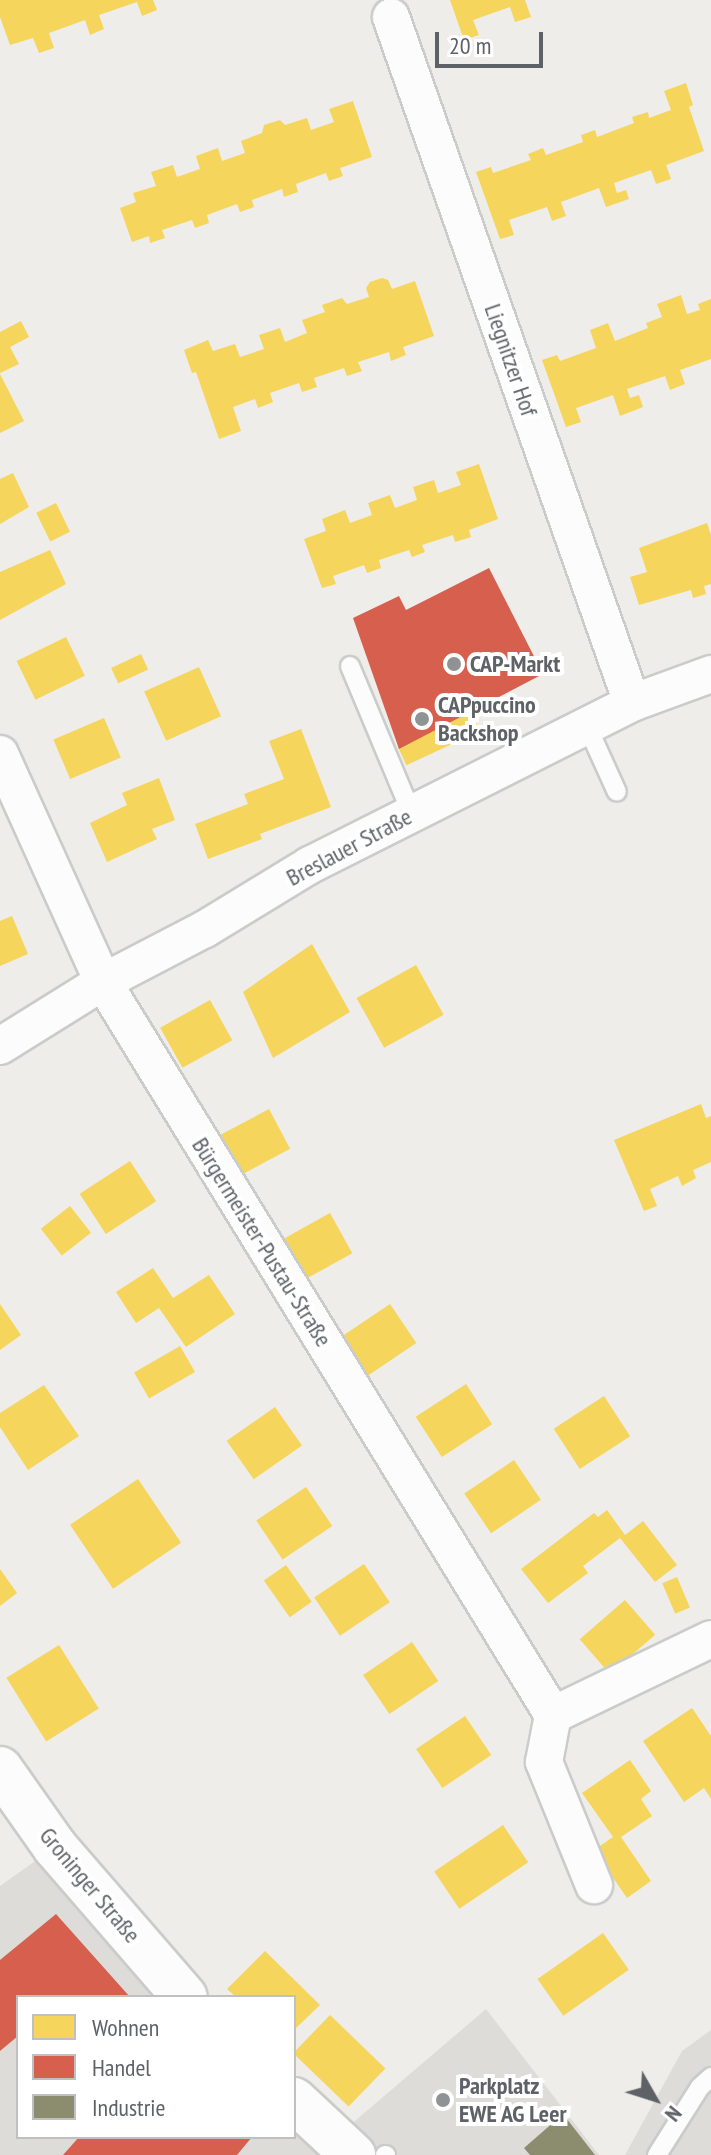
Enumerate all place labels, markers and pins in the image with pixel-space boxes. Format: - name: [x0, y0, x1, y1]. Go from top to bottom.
- place label: CAP-Markt: [470, 650, 560, 678]
- marker: CAP-Markt: [445, 655, 463, 673]
- place label: CAPpuccino Backshop: [438, 691, 536, 747]
- marker: CAPpuccino Backshop: [413, 710, 431, 728]
- place label: Parkplatz EWE AG Leer: [459, 2072, 567, 2128]
- marker: Parkplatz EWE AG Leer: [434, 2091, 452, 2109]

